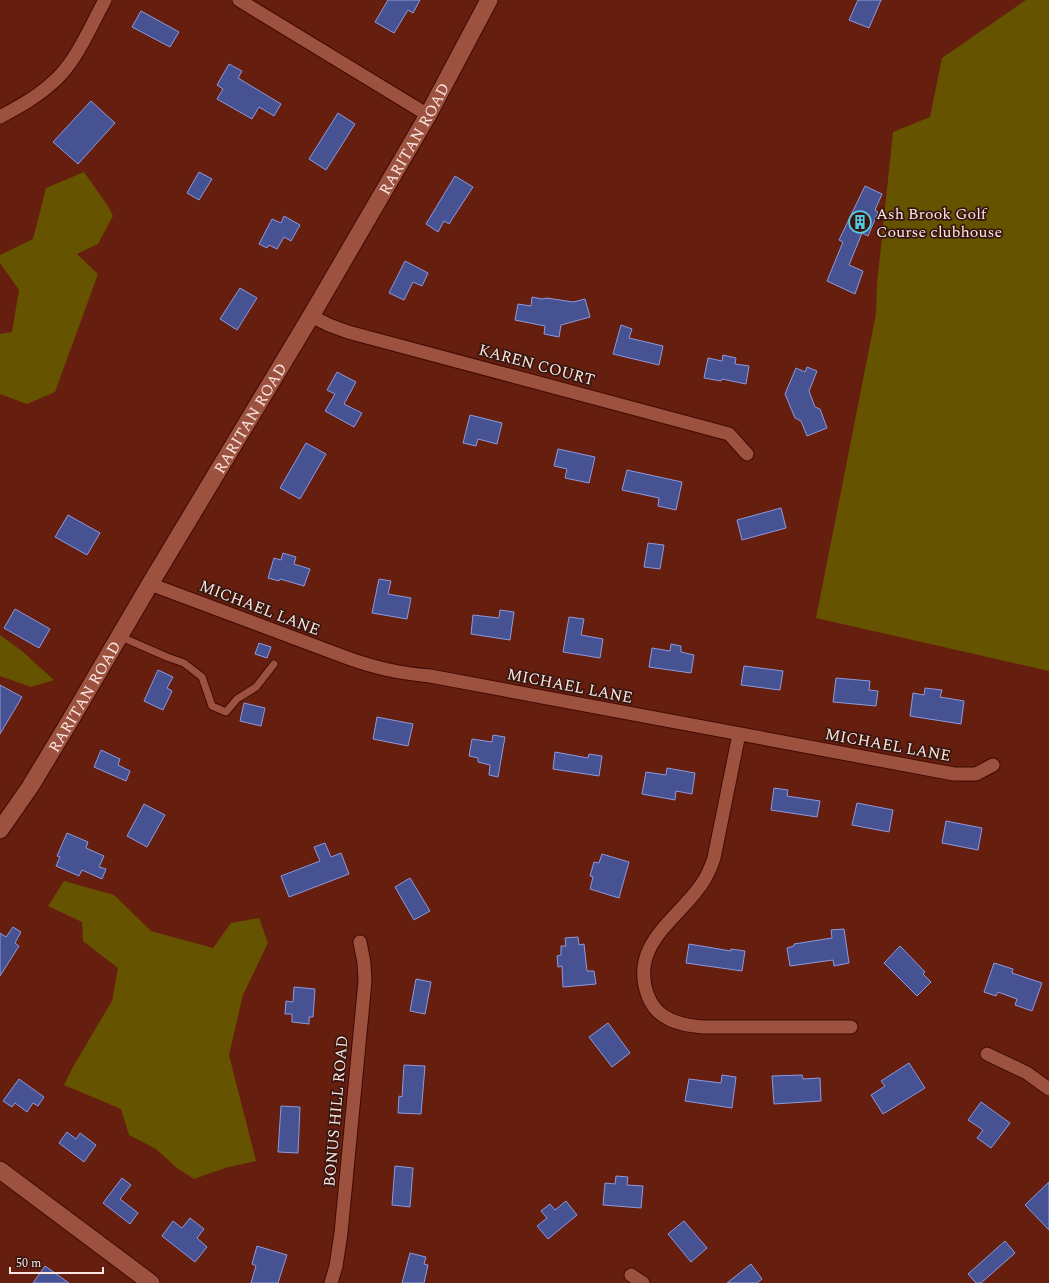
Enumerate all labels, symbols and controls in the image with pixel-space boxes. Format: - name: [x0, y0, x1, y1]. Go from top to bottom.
- street label: RARITAN ROAD: [373, 78, 456, 200]
- place label: Ash Brook Golf Course clubhouse: [876, 202, 1002, 244]
- building icon: Ash Brook Golf Course clubhouse: [847, 209, 873, 235]
- street label: KAREN COURT: [476, 338, 598, 392]
- street label: RARITAN ROAD: [208, 358, 293, 479]
- street label: MICHAEL LANE: [196, 574, 323, 642]
- street label: RARITAN ROAD: [43, 636, 127, 757]
- street label: MICHAEL LANE: [505, 662, 635, 710]
- street label: MICHAEL LANE: [823, 722, 953, 768]
- street label: BONUS HILL ROAD: [317, 1034, 355, 1188]
- scale bar: [10, 1249, 103, 1275]
- text: 50 m: [16, 1254, 41, 1273]

